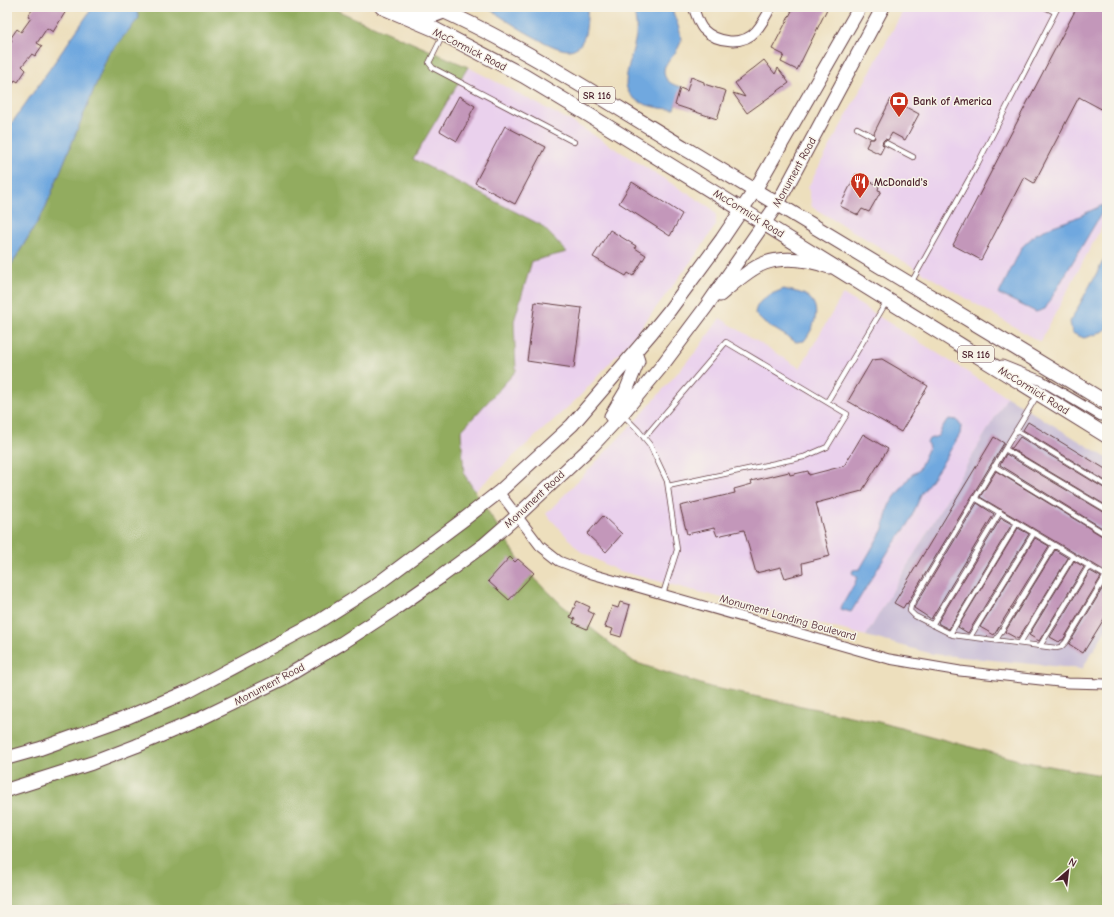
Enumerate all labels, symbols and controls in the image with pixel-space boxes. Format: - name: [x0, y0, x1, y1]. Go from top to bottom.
- street label: McCormick Road: [431, 25, 509, 74]
- road number: SR 116: [579, 87, 615, 103]
- bank icon: Bank of America: [888, 90, 910, 118]
- place label: Bank of America: [913, 95, 992, 108]
- street label: Monument Road: [770, 135, 819, 210]
- restaurant icon: McDonald's: [849, 171, 871, 199]
- place label: McDonald's: [874, 176, 928, 189]
- street label: McCormick Road: [711, 186, 787, 241]
- road number: SR 116: [958, 346, 994, 362]
- street label: McCormick Road: [996, 363, 1072, 418]
- street label: Monument Road: [501, 468, 567, 531]
- street label: Monument Landing Boulevard: [718, 592, 858, 643]
- street label: Monument Road: [232, 660, 307, 708]
- north arrow: [1048, 851, 1088, 891]
- text: N: [1066, 855, 1079, 870]

